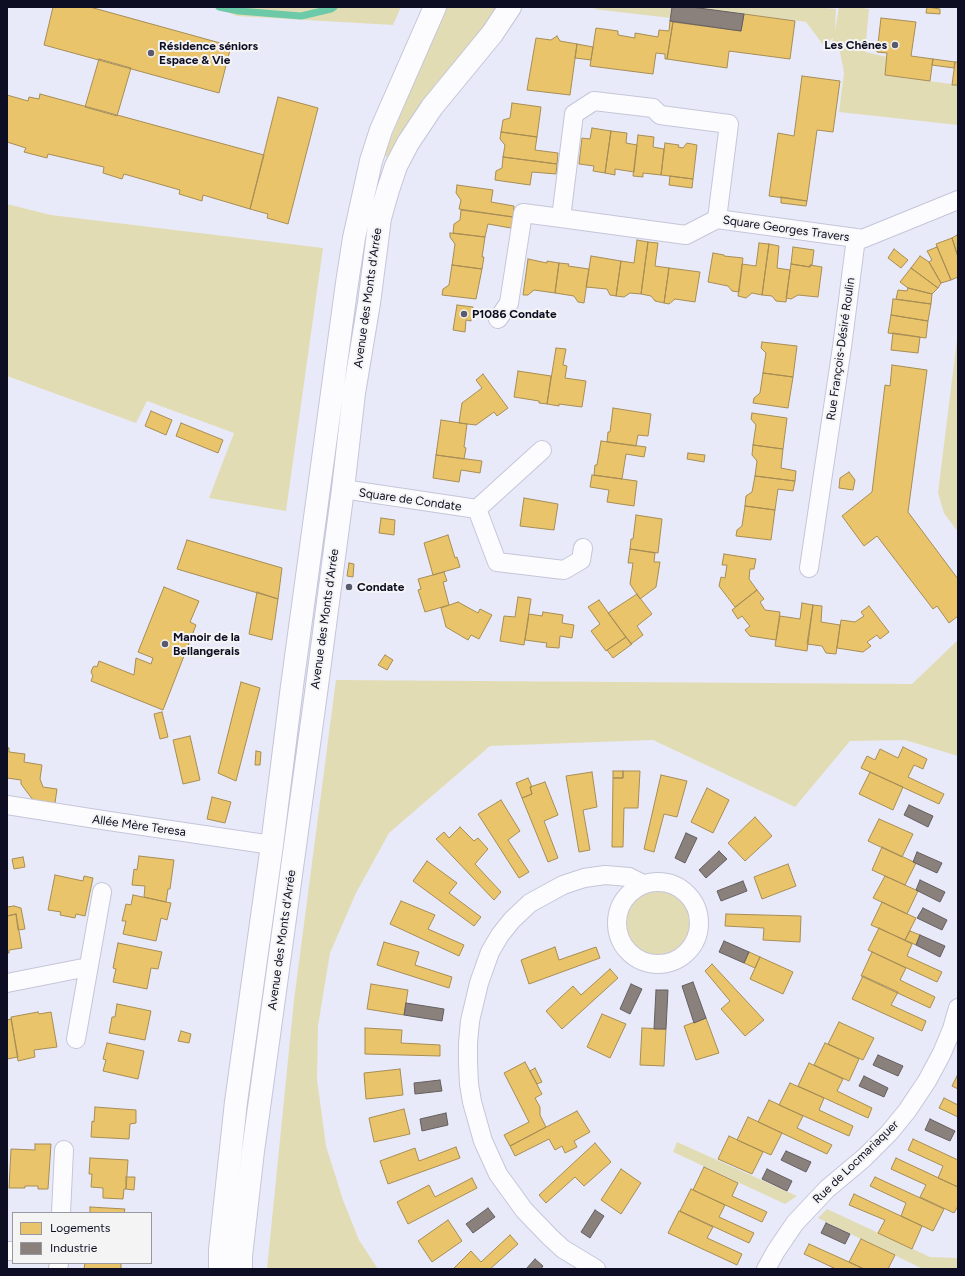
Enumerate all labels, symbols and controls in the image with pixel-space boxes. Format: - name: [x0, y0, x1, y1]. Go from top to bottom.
- place label: Les Chênes: [824, 38, 887, 52]
- place label: Résidence séniors Espace & Vie: [159, 39, 258, 67]
- marker: Les Chênes: [890, 40, 900, 50]
- marker: Résidence séniors Espace & Vie: [146, 48, 156, 58]
- street label: Square Georges Travers: [722, 213, 850, 245]
- street label: Avenue des Monts d'Arrée: [351, 227, 385, 369]
- street label: Rue François-Désiré Roulin: [824, 277, 858, 421]
- place label: P1086 Condate: [472, 307, 557, 321]
- marker: P1086 Condate: [459, 309, 469, 319]
- street label: Square de Condate: [358, 486, 462, 514]
- street label: Avenue des Monts d'Arrée: [308, 548, 342, 690]
- place label: Condate: [357, 580, 404, 594]
- marker: Condate: [344, 582, 354, 592]
- place label: Manoir de la Bellangerais: [173, 630, 240, 658]
- marker: Manoir de la Bellangerais: [160, 639, 170, 649]
- street label: Allée Mère Teresa: [91, 812, 187, 840]
- street label: Avenue des Monts d'Arrée: [265, 869, 299, 1011]
- street label: Rue de Locmariaquer: [810, 1117, 902, 1207]
- legend: [12, 1212, 152, 1264]
- text: Logements: [50, 1221, 110, 1235]
- text: Industrie: [50, 1241, 97, 1255]

